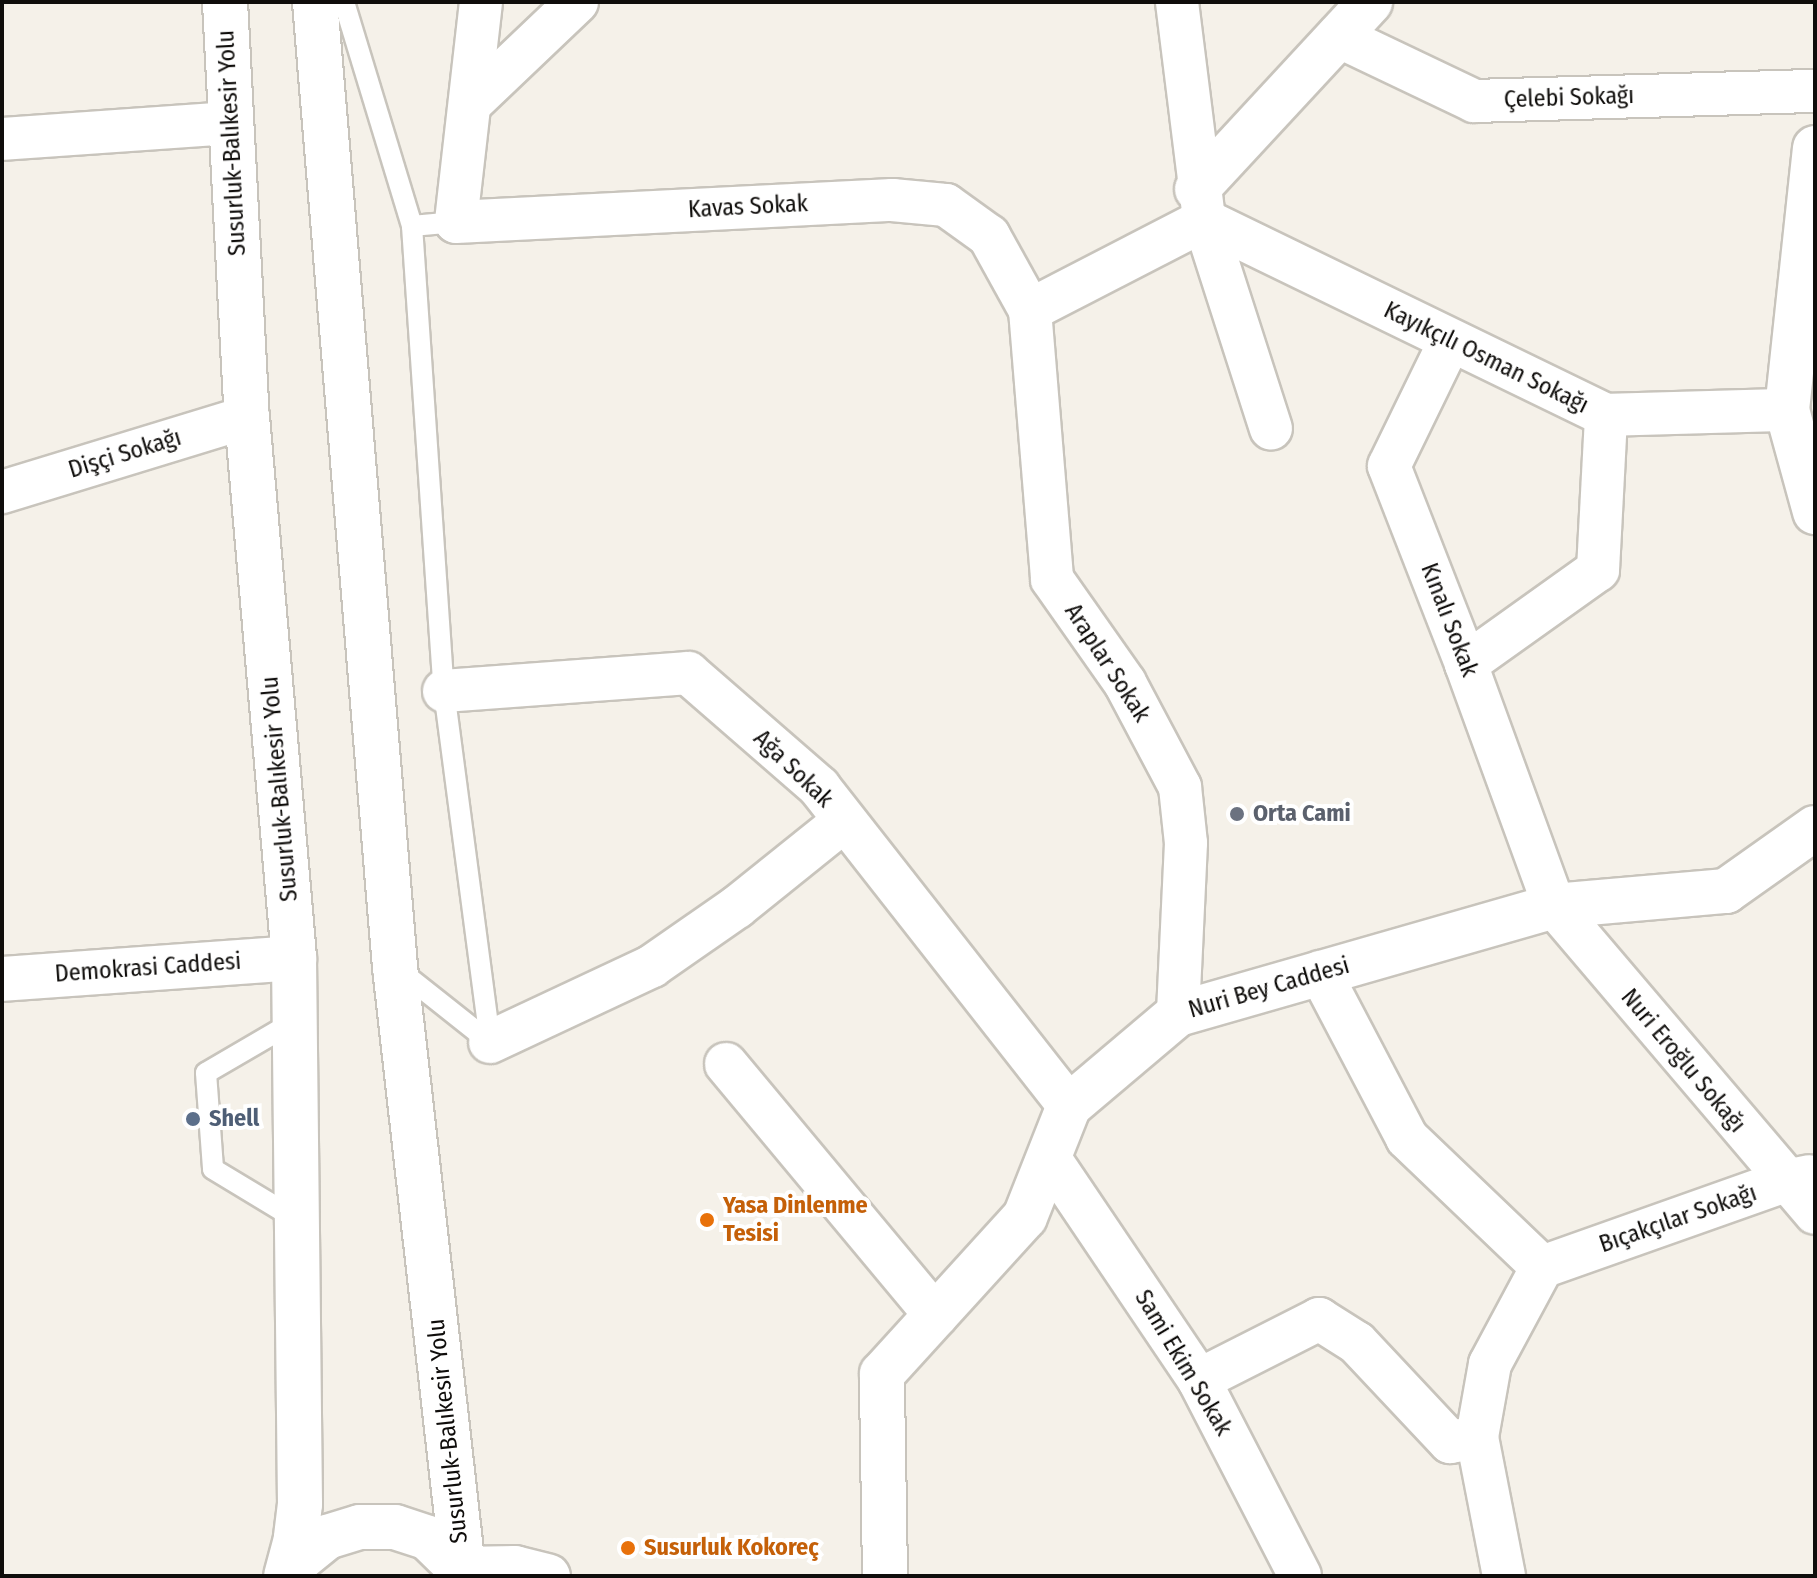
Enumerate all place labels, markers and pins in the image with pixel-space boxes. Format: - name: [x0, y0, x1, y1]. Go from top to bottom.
- place label: Orta Cami: [1253, 800, 1351, 828]
- marker: Orta Cami: [1228, 805, 1246, 823]
- place label: Shell: [209, 1105, 259, 1133]
- marker: Shell: [184, 1110, 202, 1128]
- place label: Yasa Dinlenme Tesisi: [723, 1192, 868, 1248]
- marker: Yasa Dinlenme Tesisi: [698, 1211, 716, 1229]
- place label: Susurluk Kokoreç: [644, 1534, 819, 1562]
- marker: Susurluk Kokoreç: [619, 1539, 637, 1557]

